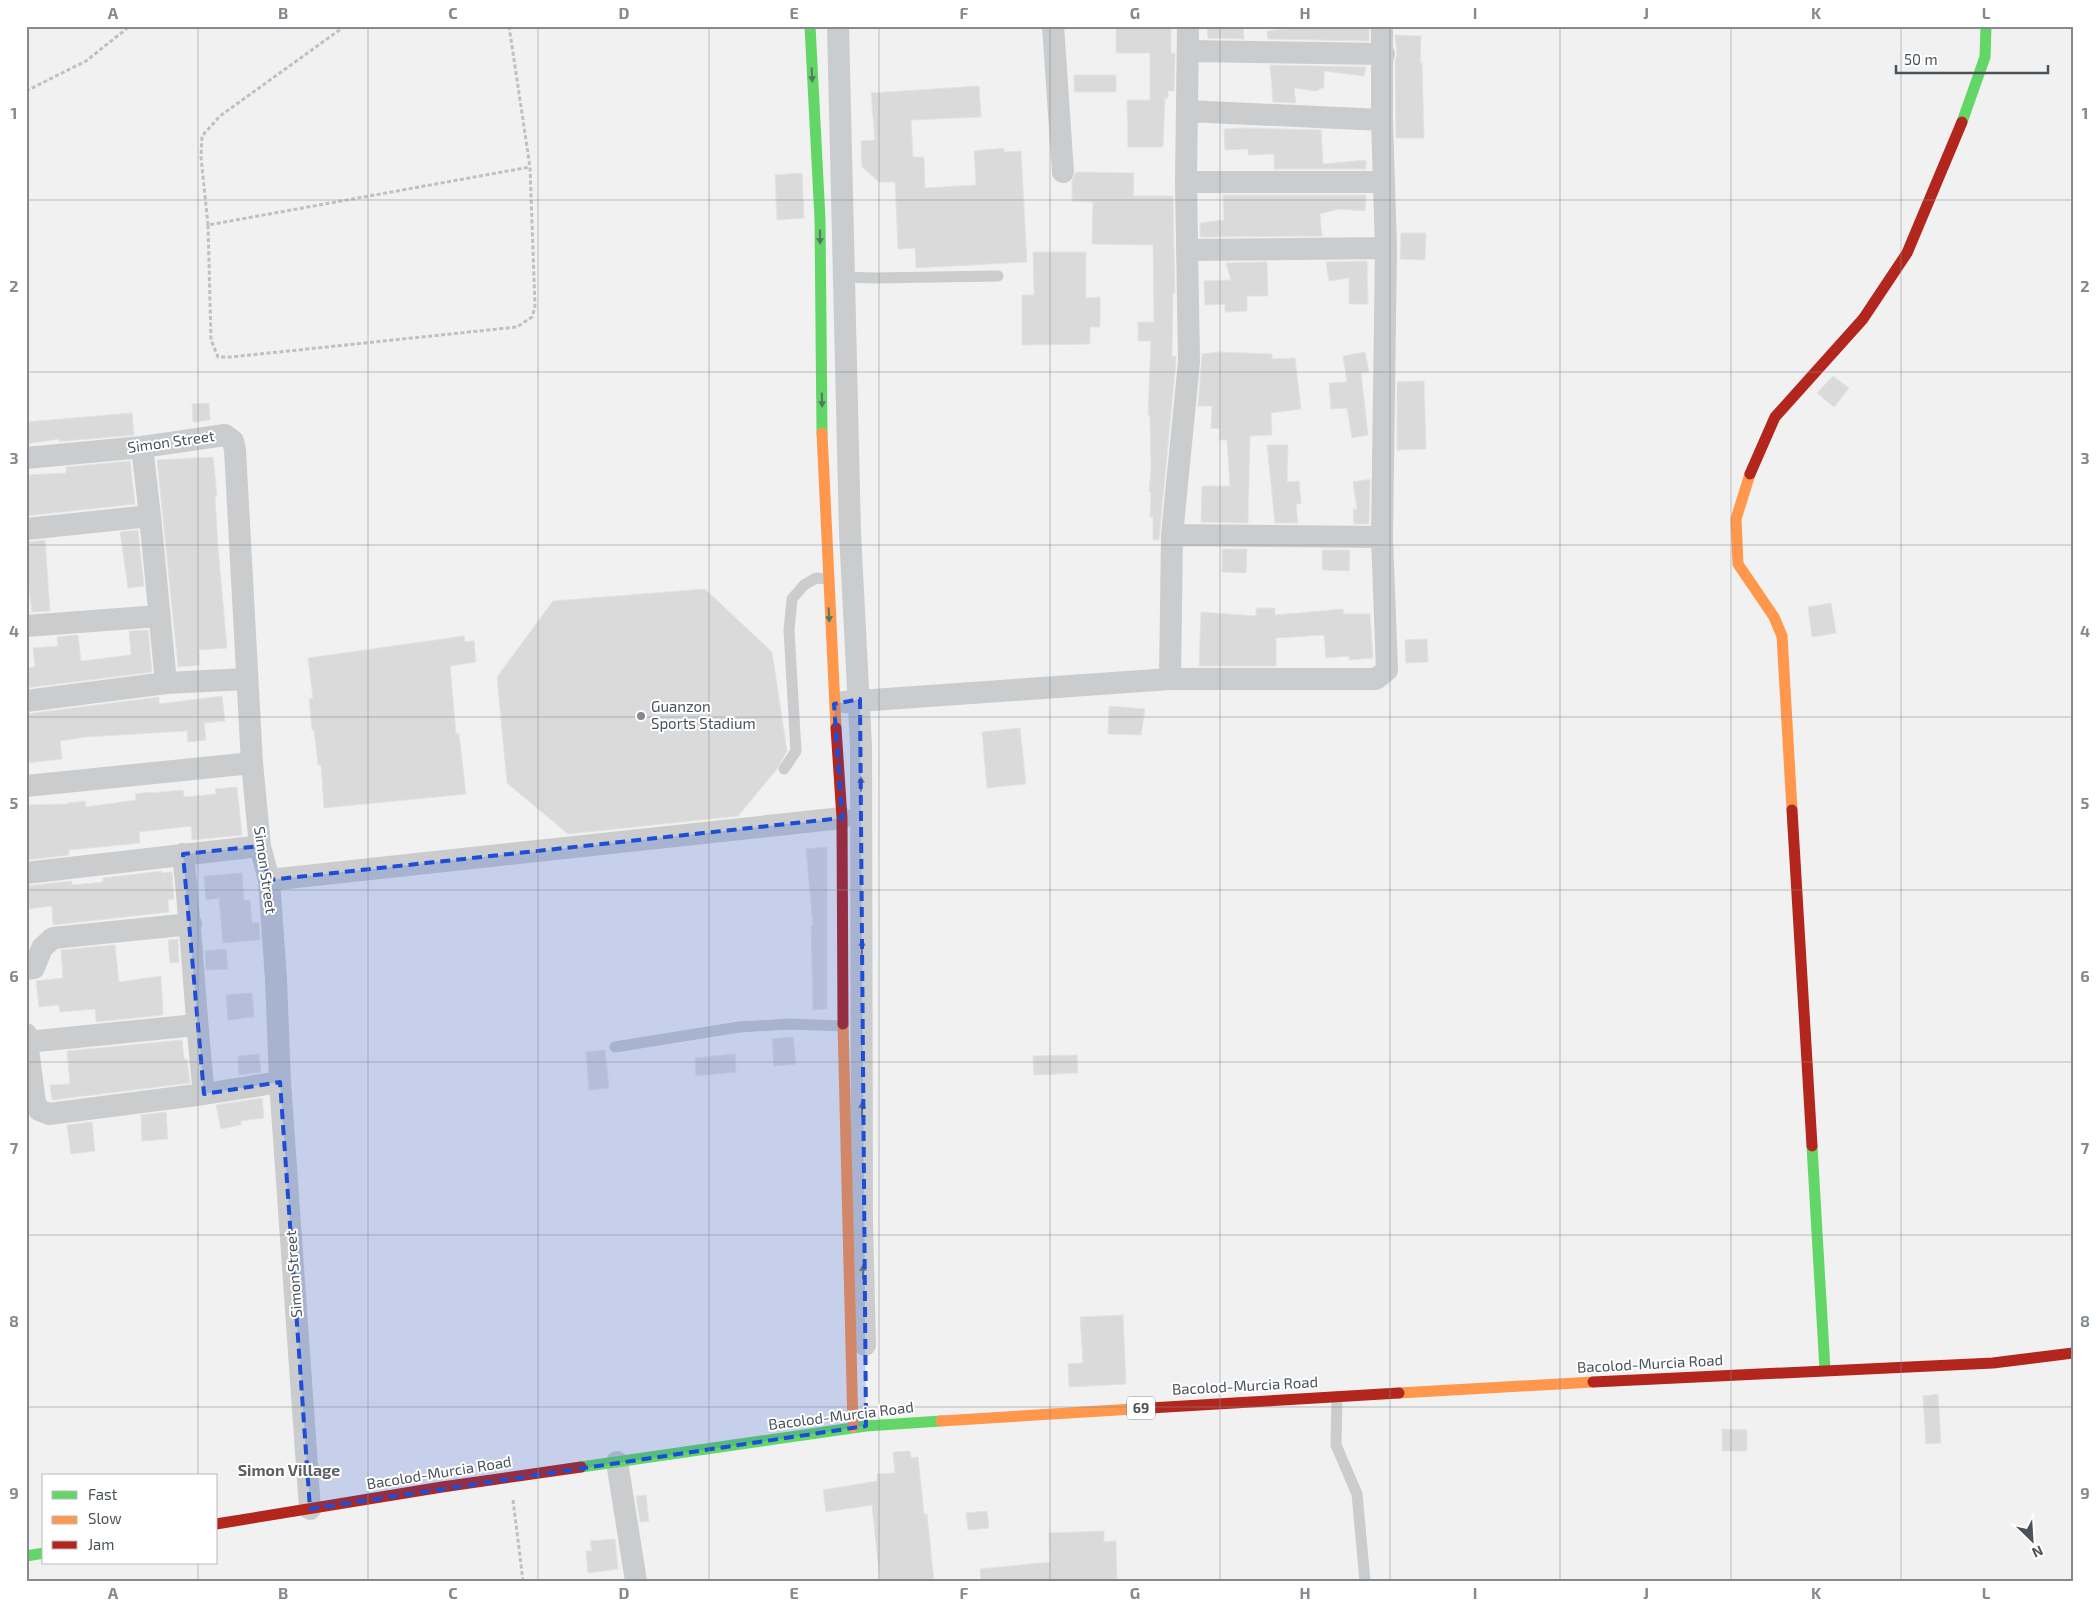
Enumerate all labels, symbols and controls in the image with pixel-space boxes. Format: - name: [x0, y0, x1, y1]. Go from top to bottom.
- text: A: [108, 3, 119, 22]
- text: B: [278, 3, 288, 22]
- text: C: [448, 3, 458, 22]
- text: D: [619, 3, 630, 22]
- text: E: [789, 3, 799, 22]
- text: F: [960, 3, 969, 22]
- text: G: [1130, 3, 1140, 22]
- text: H: [1299, 3, 1311, 22]
- text: I: [1473, 3, 1477, 22]
- text: J: [1643, 3, 1649, 22]
- text: K: [1811, 3, 1822, 22]
- text: L: [1982, 3, 1991, 22]
- scale bar: [1896, 42, 2049, 74]
- text: 50 m: [1904, 50, 1938, 68]
- one-way arrow: [809, 67, 817, 83]
- text: 1: [11, 103, 17, 122]
- text: 1: [2082, 103, 2088, 122]
- one-way arrow: [816, 229, 824, 245]
- text: 2: [9, 276, 19, 295]
- text: 2: [2080, 276, 2090, 295]
- one-way arrow: [818, 392, 826, 408]
- street label: Simon Street: [126, 426, 216, 456]
- text: 3: [9, 448, 19, 467]
- text: 3: [2080, 448, 2090, 467]
- one-way arrow: [826, 607, 834, 623]
- text: 4: [9, 621, 19, 640]
- text: 4: [2080, 621, 2090, 640]
- place label: Guanzon Sports Stadium: [651, 697, 756, 732]
- marker: Guanzon Sports Stadium: [635, 710, 647, 722]
- one-way arrow: [857, 776, 865, 792]
- text: 5: [10, 793, 19, 812]
- text: 5: [2081, 793, 2090, 812]
- street label: Simon Street: [251, 825, 281, 915]
- one-way arrow: [858, 939, 866, 955]
- text: 6: [9, 966, 19, 985]
- text: 6: [2080, 966, 2090, 985]
- one-way arrow: [858, 1101, 866, 1117]
- text: 7: [10, 1138, 19, 1157]
- text: 7: [2081, 1138, 2090, 1157]
- street label: Simon Street: [281, 1229, 305, 1318]
- one-way arrow: [859, 1264, 867, 1280]
- text: 8: [9, 1311, 19, 1330]
- text: 8: [2080, 1311, 2090, 1330]
- street label: Bacolod-Murcia Road: [1576, 1350, 1723, 1376]
- street label: Bacolod-Murcia Road: [1171, 1372, 1318, 1398]
- road number: 69: [1127, 1396, 1155, 1420]
- street label: Bacolod-Murcia Road: [767, 1397, 915, 1433]
- street label: Bacolod-Murcia Road: [365, 1452, 512, 1492]
- district label: Simon Village: [238, 1460, 340, 1479]
- legend: [42, 1474, 218, 1564]
- text: 9: [9, 1483, 19, 1502]
- text: 9: [2080, 1483, 2090, 1502]
- text: Fast: [88, 1485, 118, 1503]
- text: Slow: [88, 1509, 122, 1527]
- north arrow: [2006, 1514, 2056, 1564]
- text: Jam: [88, 1535, 114, 1553]
- text: N: [2030, 1542, 2046, 1562]
- text: A: [108, 1583, 119, 1602]
- text: B: [278, 1583, 288, 1602]
- text: C: [448, 1583, 458, 1602]
- text: D: [619, 1583, 630, 1602]
- text: E: [789, 1583, 799, 1602]
- text: F: [960, 1583, 969, 1602]
- text: G: [1130, 1583, 1140, 1602]
- text: H: [1299, 1583, 1311, 1602]
- text: I: [1473, 1583, 1477, 1602]
- text: J: [1643, 1583, 1649, 1602]
- text: K: [1811, 1583, 1822, 1602]
- text: L: [1982, 1583, 1991, 1602]

